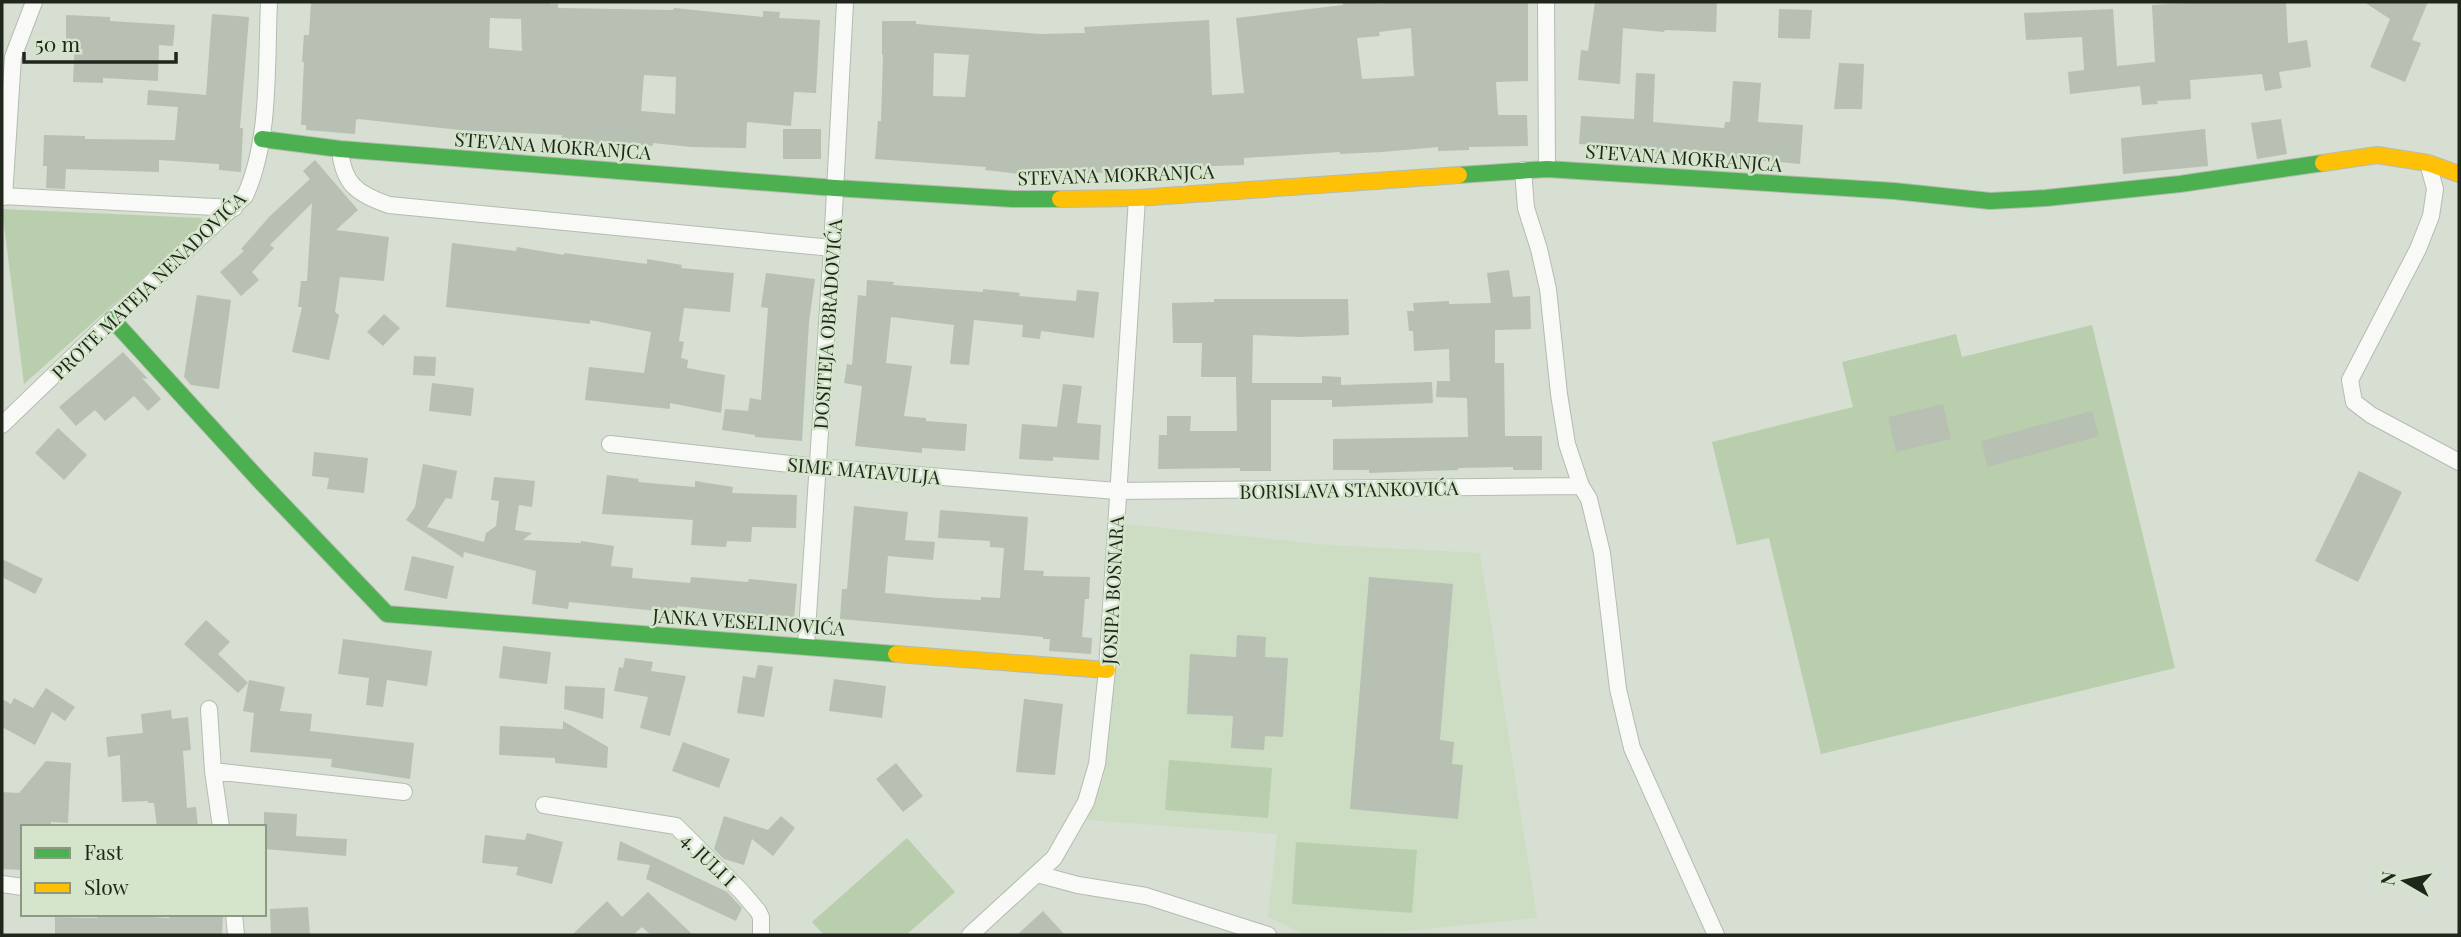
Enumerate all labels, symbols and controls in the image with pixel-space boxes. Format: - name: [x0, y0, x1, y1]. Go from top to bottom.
- scale bar: [24, 21, 177, 65]
- text: 50 m: [35, 29, 81, 57]
- street label: STEVANA MOKRANJCA: [454, 125, 653, 165]
- street label: STEVANA MOKRANJCA: [1585, 137, 1784, 177]
- street label: STEVANA MOKRANJCA: [1017, 158, 1216, 190]
- street label: PROTE MATEJA NENADOVIĆA: [45, 185, 251, 385]
- street label: DOSITEJA OBRADOVIĆA: [807, 217, 847, 430]
- street label: SIME MATAVULJA: [787, 450, 942, 490]
- street label: BORISLAVA STANKOVIĆA: [1239, 474, 1460, 504]
- street label: JOSIPA BOSNARA: [1095, 514, 1129, 666]
- street label: JANKA VESELINOVIĆA: [651, 601, 847, 641]
- legend: [21, 825, 266, 916]
- street label: 4. JULI I: [676, 826, 742, 892]
- text: Fast: [84, 837, 123, 865]
- north arrow: [2370, 846, 2440, 916]
- text: N: [2373, 869, 2401, 887]
- text: Slow: [84, 872, 129, 900]

